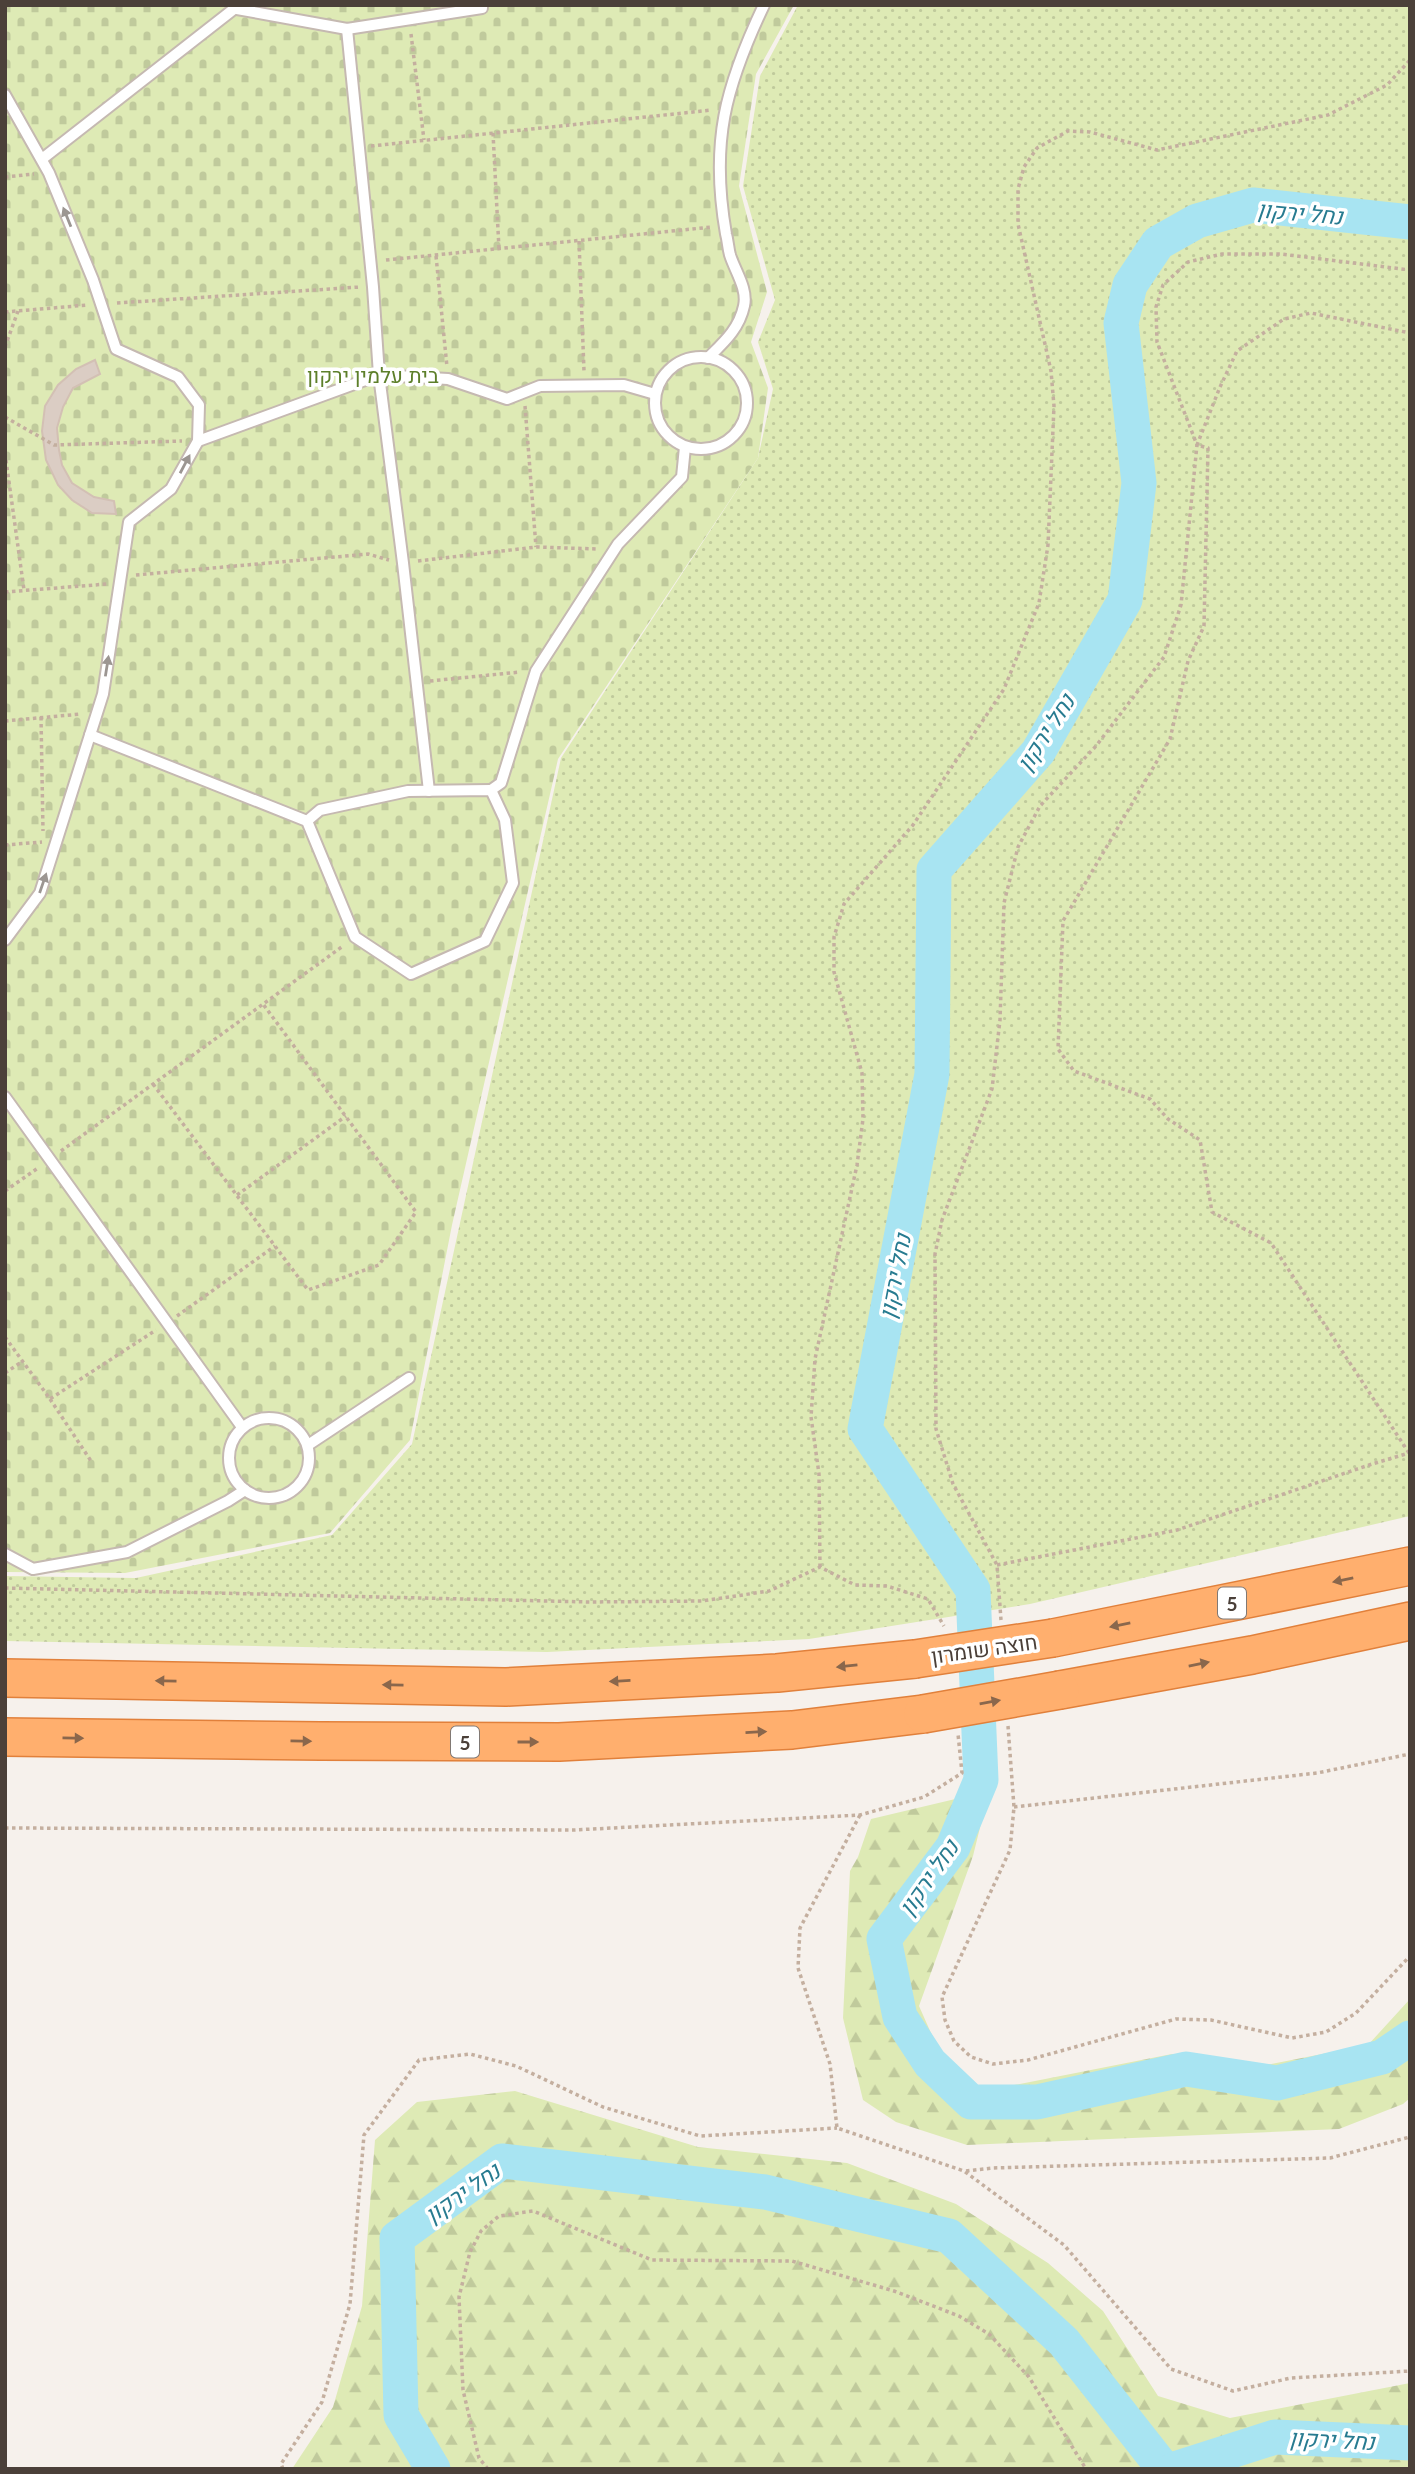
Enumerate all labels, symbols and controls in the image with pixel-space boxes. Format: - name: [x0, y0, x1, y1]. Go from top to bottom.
- water label: נחל ירקון: [1256, 194, 1345, 230]
- one-way arrow: [62, 206, 73, 227]
- park label: בית עלמין ירקון: [307, 362, 439, 387]
- one-way arrow: [179, 454, 191, 474]
- one-way arrow: [102, 654, 113, 676]
- water label: נחל ירקון: [1010, 687, 1081, 775]
- one-way arrow: [38, 873, 49, 894]
- water label: נחל ירקון: [872, 1230, 916, 1321]
- one-way arrow: [1332, 1574, 1354, 1585]
- road number: 5: [1218, 1588, 1246, 1618]
- one-way arrow: [1109, 1619, 1131, 1630]
- street label: חוצה שומרון: [929, 1628, 1039, 1668]
- one-way arrow: [1188, 1659, 1210, 1670]
- one-way arrow: [836, 1660, 858, 1671]
- one-way arrow: [154, 1675, 176, 1686]
- one-way arrow: [609, 1676, 631, 1687]
- one-way arrow: [382, 1679, 404, 1691]
- one-way arrow: [979, 1696, 1001, 1707]
- road number: 5: [451, 1726, 479, 1758]
- one-way arrow: [745, 1726, 767, 1737]
- one-way arrow: [63, 1732, 85, 1744]
- one-way arrow: [290, 1735, 312, 1747]
- one-way arrow: [518, 1736, 540, 1748]
- water label: נחל ירקון: [892, 1833, 965, 1920]
- water label: נחל ירקון: [419, 2155, 506, 2228]
- water label: נחל ירקון: [1289, 2423, 1377, 2455]

